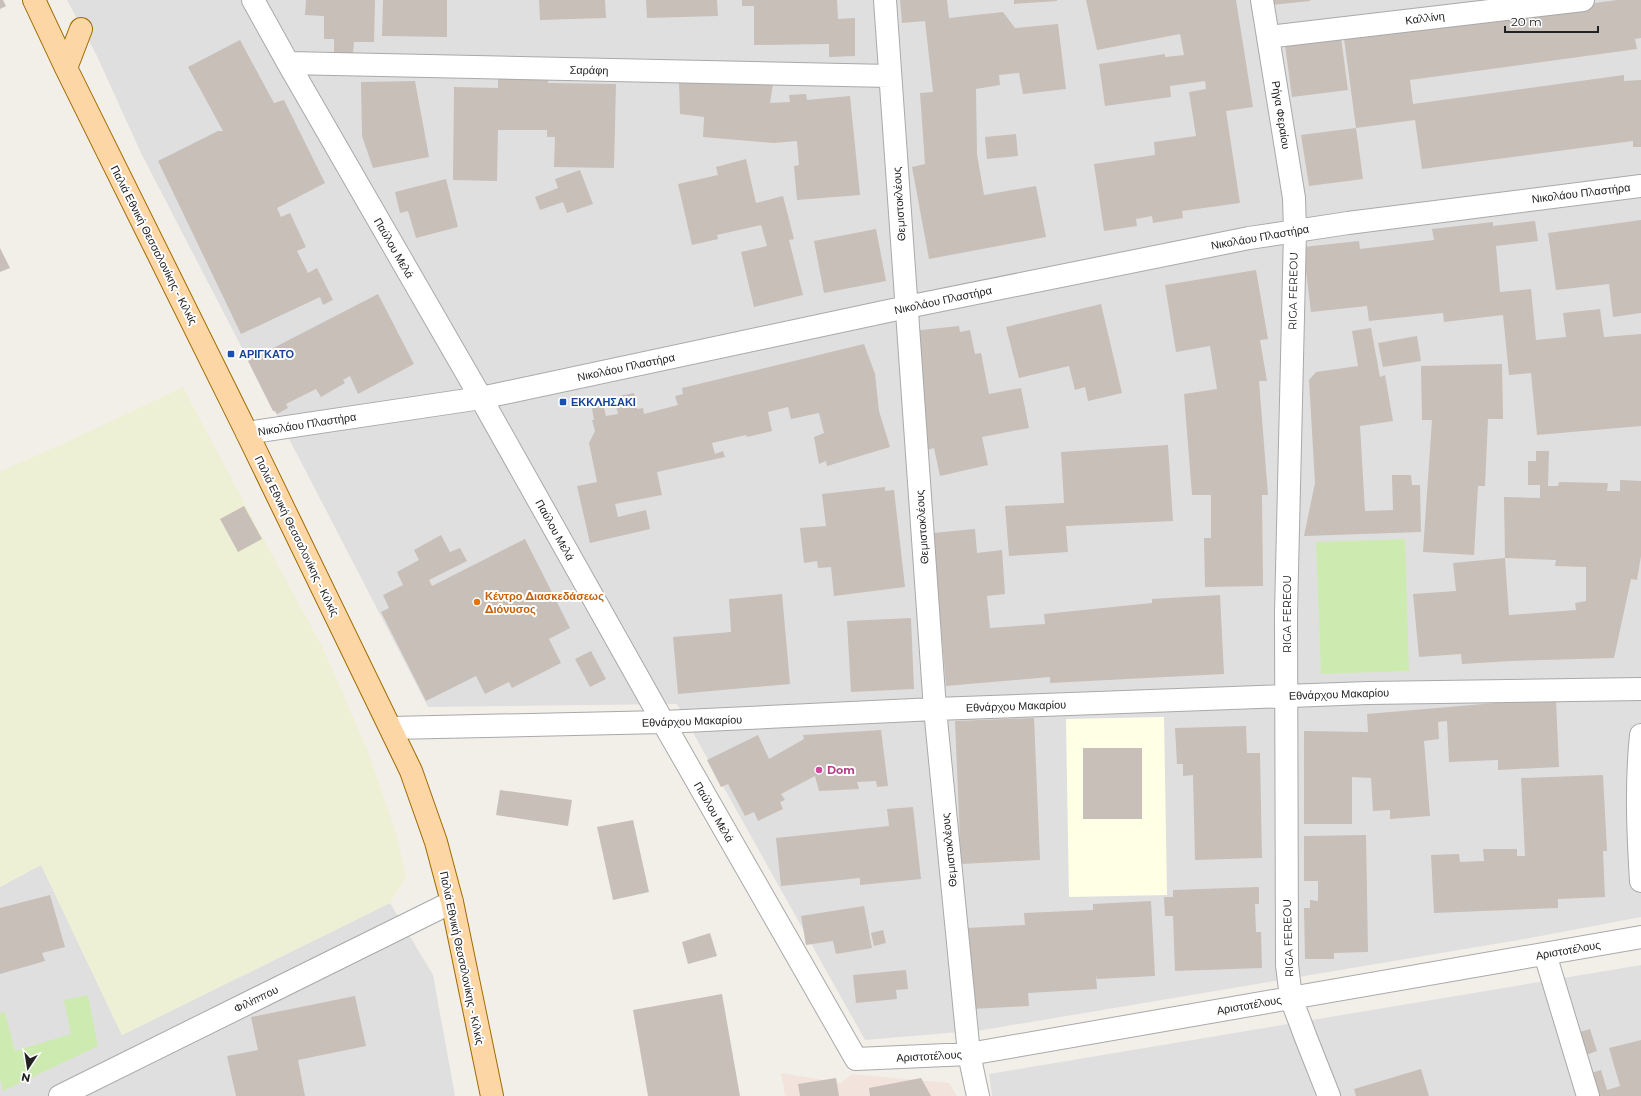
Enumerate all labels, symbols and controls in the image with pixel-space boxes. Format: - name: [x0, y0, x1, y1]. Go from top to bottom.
- scale bar: [1505, 8, 1598, 34]
- street label: Καλλίνη: [1405, 9, 1445, 27]
- text: 20 m: [1511, 14, 1542, 29]
- street label: Σαράφη: [569, 63, 609, 77]
- street label: Ρήγα Φεραίου: [1269, 80, 1293, 150]
- street label: Παλιά Εθνική Θεσσαλονίκης - Κιλκίς: [108, 163, 200, 327]
- street label: Θεμιστοκλέους: [889, 166, 909, 242]
- street label: Νικολάου Πλαστήρα: [1531, 180, 1632, 206]
- street label: Παύλου Μελά: [371, 215, 417, 281]
- street label: Νικολάου Πλαστήρα: [1210, 221, 1311, 253]
- street label: RIGA FEREOU: [1285, 252, 1301, 330]
- street label: Νικολάου Πλαστήρα: [893, 283, 994, 317]
- place label: ΑΡΙΓΚΑΤΟ: [239, 347, 294, 361]
- marker: ΑΡΙΓΚΑΤΟ: [226, 349, 236, 359]
- street label: Νικολάου Πλαστήρα: [576, 350, 677, 384]
- place label: ΕΚΚΛΗΣΑΚΙ: [571, 395, 636, 409]
- marker: ΕΚΚΛΗΣΑΚΙ: [558, 397, 568, 407]
- street label: Νικολάου Πλαστήρα: [257, 409, 358, 439]
- street label: Παλιά Εθνική Θεσσαλονίκης - Κιλκίς: [252, 453, 342, 619]
- street label: Θεμιστοκλέους: [912, 489, 932, 565]
- street label: Παύλου Μελά: [532, 497, 578, 564]
- street label: RIGA FEREOU: [1280, 575, 1294, 653]
- place label: Κέντρο Διασκεδάσεως Διόνυσος: [484, 589, 604, 616]
- marker: Κέντρο Διασκεδάσεως Διόνυσος: [472, 597, 482, 607]
- street label: Εθνάρχου Μακαρίου: [1289, 685, 1389, 703]
- street label: Εθνάρχου Μακαρίου: [966, 697, 1066, 715]
- street label: Εθνάρχου Μακαρίου: [642, 712, 742, 730]
- place label: Dom: [827, 763, 855, 777]
- marker: Dom: [814, 765, 824, 775]
- street label: Παύλου Μελά: [691, 779, 737, 845]
- street label: Θεμιστοκλέους: [938, 812, 960, 888]
- street label: Παλιά Εθνική Θεσσαλονίκης - Κιλκίς: [437, 870, 487, 1046]
- street label: RIGA FEREOU: [1280, 899, 1296, 977]
- street label: Αριστοτέλους: [1534, 937, 1602, 963]
- street label: Φιλίππου: [232, 982, 280, 1016]
- street label: Αριστοτέλους: [1215, 992, 1283, 1018]
- street label: Αριστοτέλους: [896, 1047, 962, 1065]
- north arrow: [8, 1048, 48, 1088]
- text: N: [20, 1070, 32, 1086]

